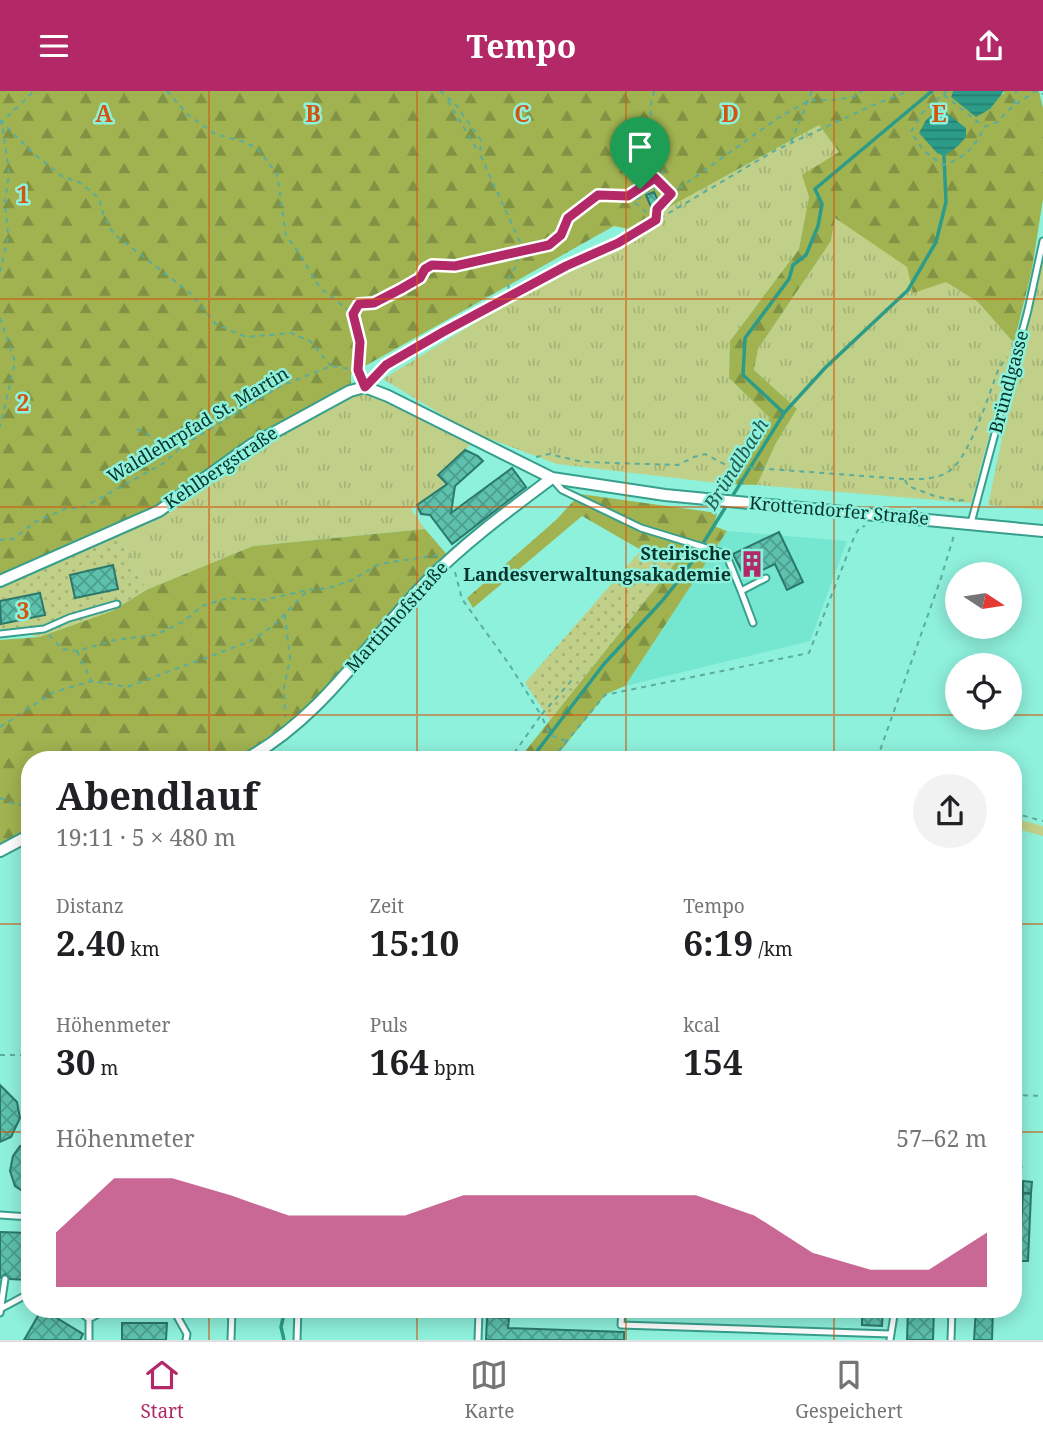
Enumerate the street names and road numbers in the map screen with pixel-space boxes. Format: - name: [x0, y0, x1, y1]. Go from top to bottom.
- street label: Bründlgasse: [983, 328, 1033, 436]
- street label: Waldlehrpfad St. Martin: [102, 360, 293, 488]
- street label: Kehlbergstraße: [159, 420, 282, 514]
- street label: Krottendorfer Straße: [748, 490, 930, 530]
- street label: Martinhofstraße: [340, 556, 453, 677]

